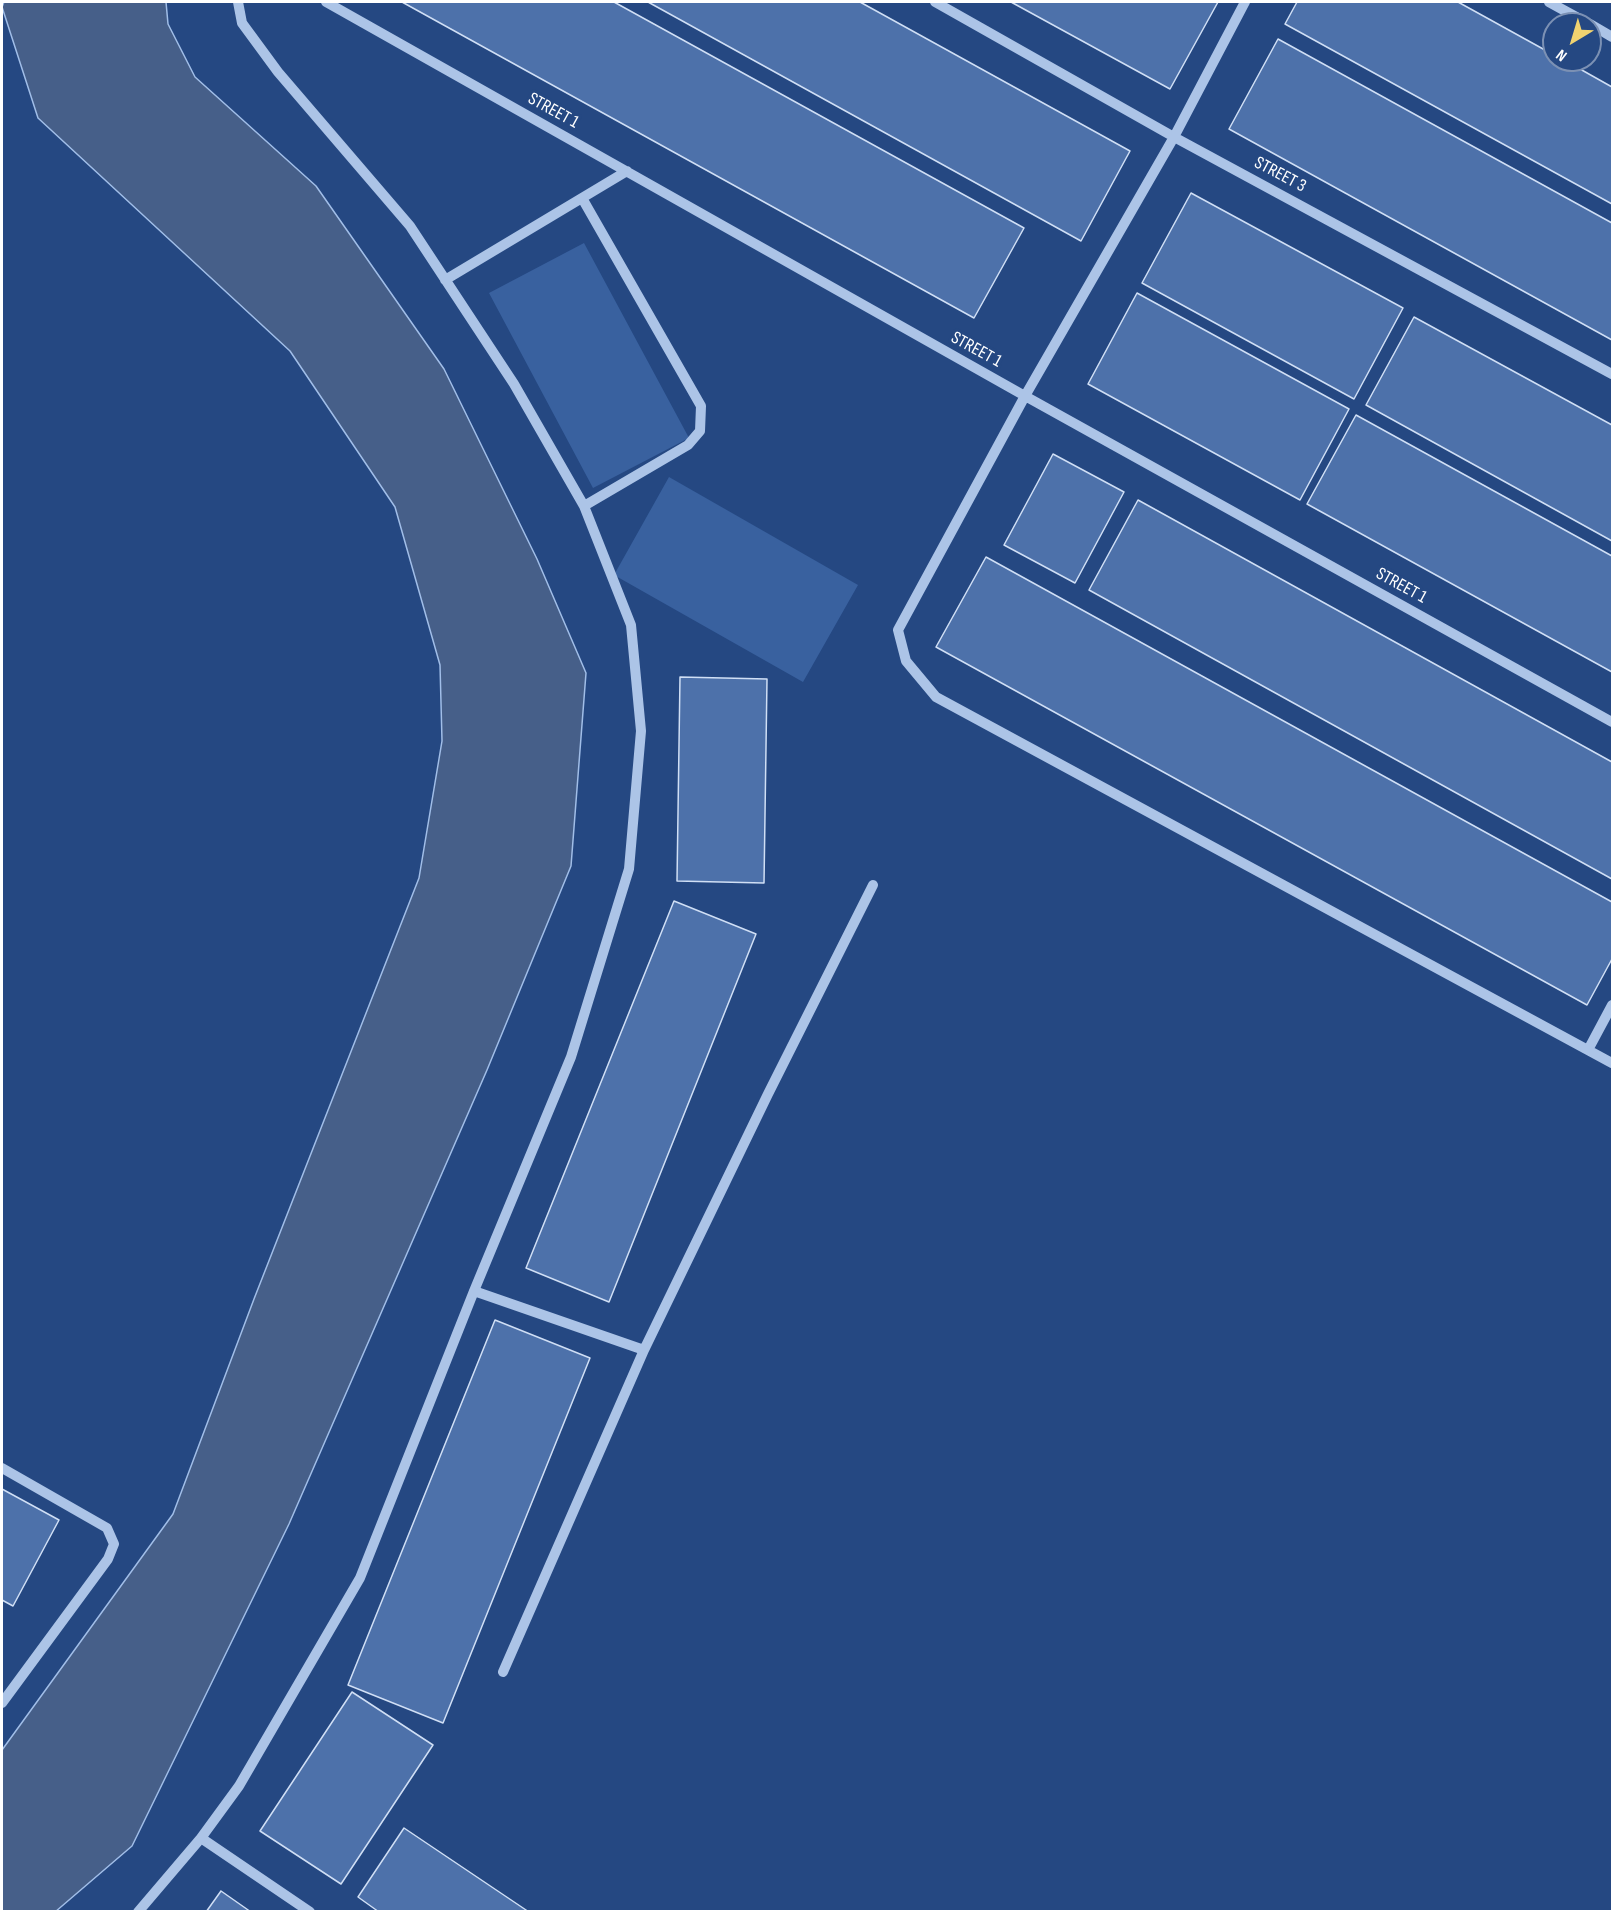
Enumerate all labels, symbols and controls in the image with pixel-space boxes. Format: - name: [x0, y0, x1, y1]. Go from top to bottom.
- north arrow: [1542, 12, 1602, 72]
- text: N: [1553, 45, 1571, 65]
- street label: STREET 1: [524, 88, 582, 134]
- street label: STREET 3: [1250, 152, 1310, 198]
- street label: STREET 1: [947, 327, 1005, 373]
- street label: STREET 1: [1372, 563, 1430, 609]

